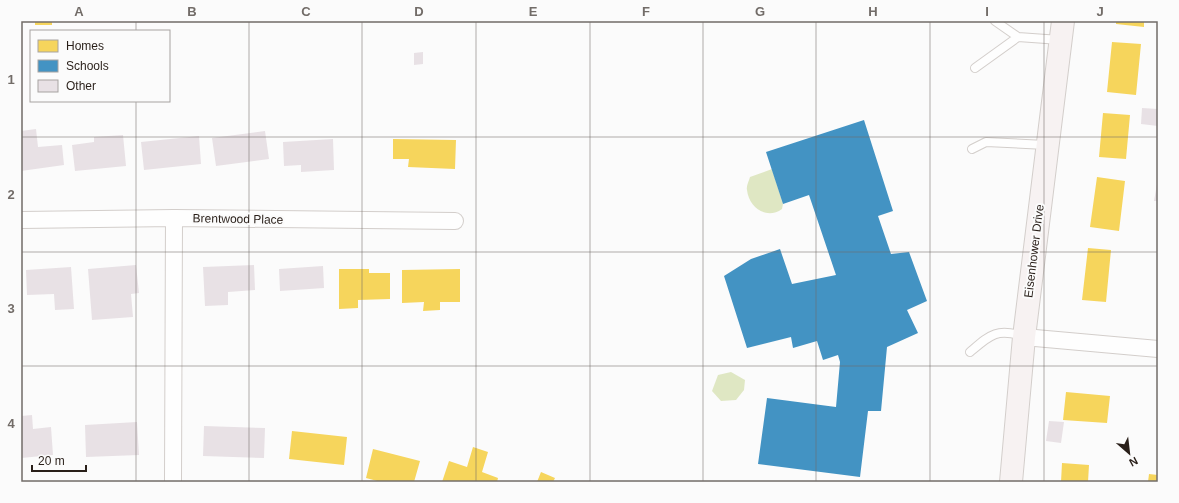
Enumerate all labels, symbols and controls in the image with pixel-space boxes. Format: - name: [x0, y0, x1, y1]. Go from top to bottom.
- text: A: [74, 4, 84, 19]
- text: B: [187, 4, 197, 19]
- text: C: [301, 4, 311, 19]
- text: D: [414, 4, 424, 19]
- text: E: [529, 4, 538, 19]
- text: F: [642, 4, 650, 19]
- text: G: [755, 4, 765, 19]
- text: H: [868, 4, 878, 19]
- text: I: [985, 4, 989, 19]
- text: J: [1096, 4, 1104, 19]
- legend: [30, 30, 170, 102]
- text: Homes: [66, 39, 104, 53]
- text: Schools: [66, 59, 109, 73]
- text: 1: [7, 72, 15, 87]
- text: Other: [66, 79, 96, 93]
- text: 2: [7, 187, 15, 202]
- street label: Eisenhower Drive: [1021, 203, 1047, 299]
- street label: Brentwood Place: [193, 211, 284, 227]
- text: 3: [7, 301, 15, 316]
- text: 4: [7, 416, 15, 431]
- north arrow: [1109, 433, 1149, 473]
- scale bar: [32, 447, 86, 473]
- text: 20 m: [38, 454, 65, 468]
- text: N: [1127, 455, 1140, 469]

